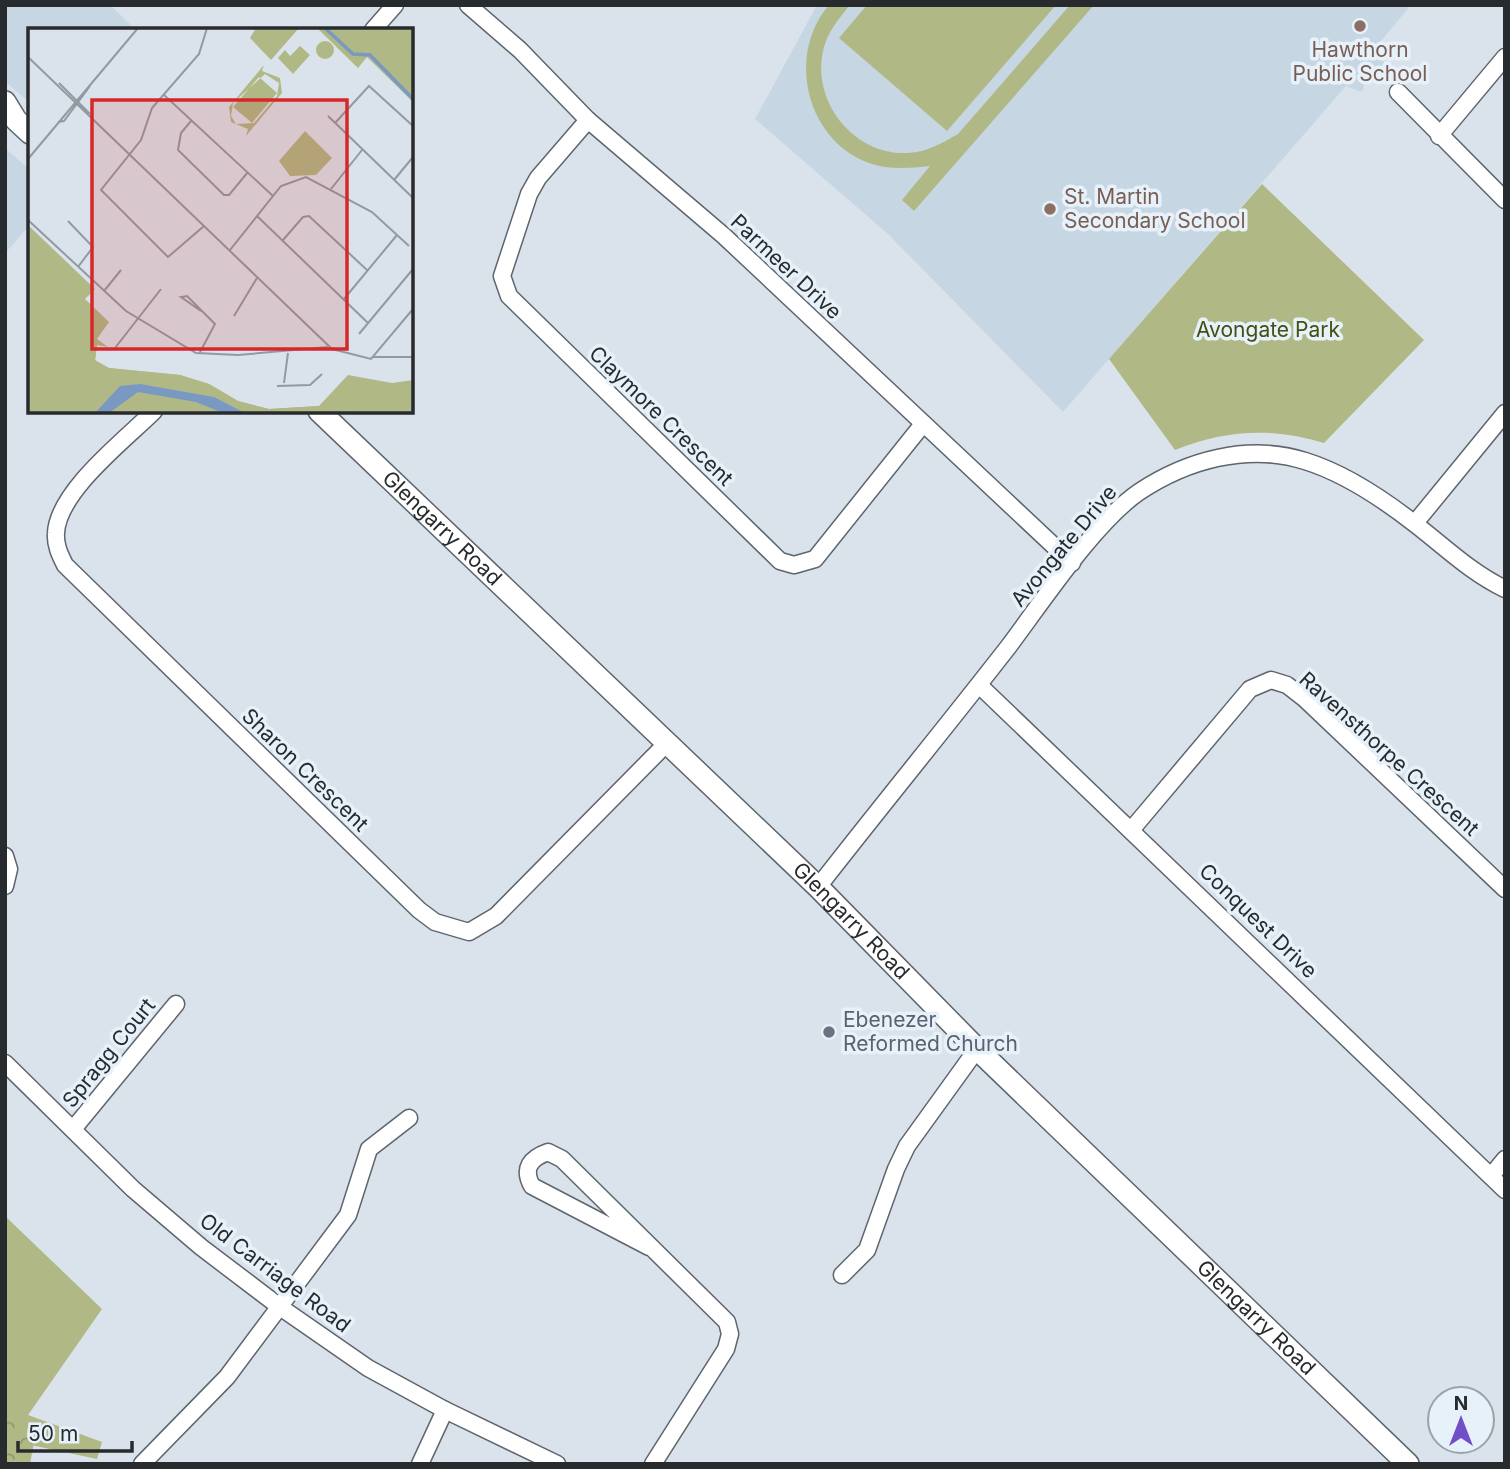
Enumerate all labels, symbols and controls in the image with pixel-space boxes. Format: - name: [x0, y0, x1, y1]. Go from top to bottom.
- marker: Hawthorn Public School: [1352, 18, 1368, 34]
- inset map: [28, 28, 413, 413]
- place label: Hawthorn Public School: [1293, 37, 1427, 86]
- place label: St. Martin Secondary School: [1064, 184, 1245, 233]
- marker: St. Martin Secondary School: [1042, 201, 1058, 217]
- street label: Parmeer Drive: [726, 209, 847, 324]
- park label: Avongate Park: [1196, 317, 1340, 342]
- street label: Claymore Crescent: [584, 341, 739, 491]
- street label: Glengarry Road: [378, 465, 507, 591]
- street label: Avongate Drive: [1005, 480, 1122, 612]
- street label: Ravensthorpe Crescent: [1294, 666, 1484, 841]
- street label: Sharon Crescent: [237, 703, 374, 836]
- street label: Glengarry Road: [788, 857, 915, 985]
- street label: Conquest Drive: [1194, 858, 1322, 983]
- street label: Spragg Court: [57, 993, 160, 1112]
- place label: Ebenezer Reformed Church: [843, 1007, 1018, 1056]
- marker: Ebenezer Reformed Church: [821, 1024, 837, 1040]
- street label: Old Carriage Road: [195, 1208, 356, 1337]
- street label: Glengarry Road: [1192, 1255, 1321, 1380]
- north arrow: [1426, 1385, 1496, 1455]
- text: N: [1454, 1392, 1468, 1415]
- scale bar: [18, 1410, 131, 1454]
- text: 50 m: [28, 1421, 78, 1446]

